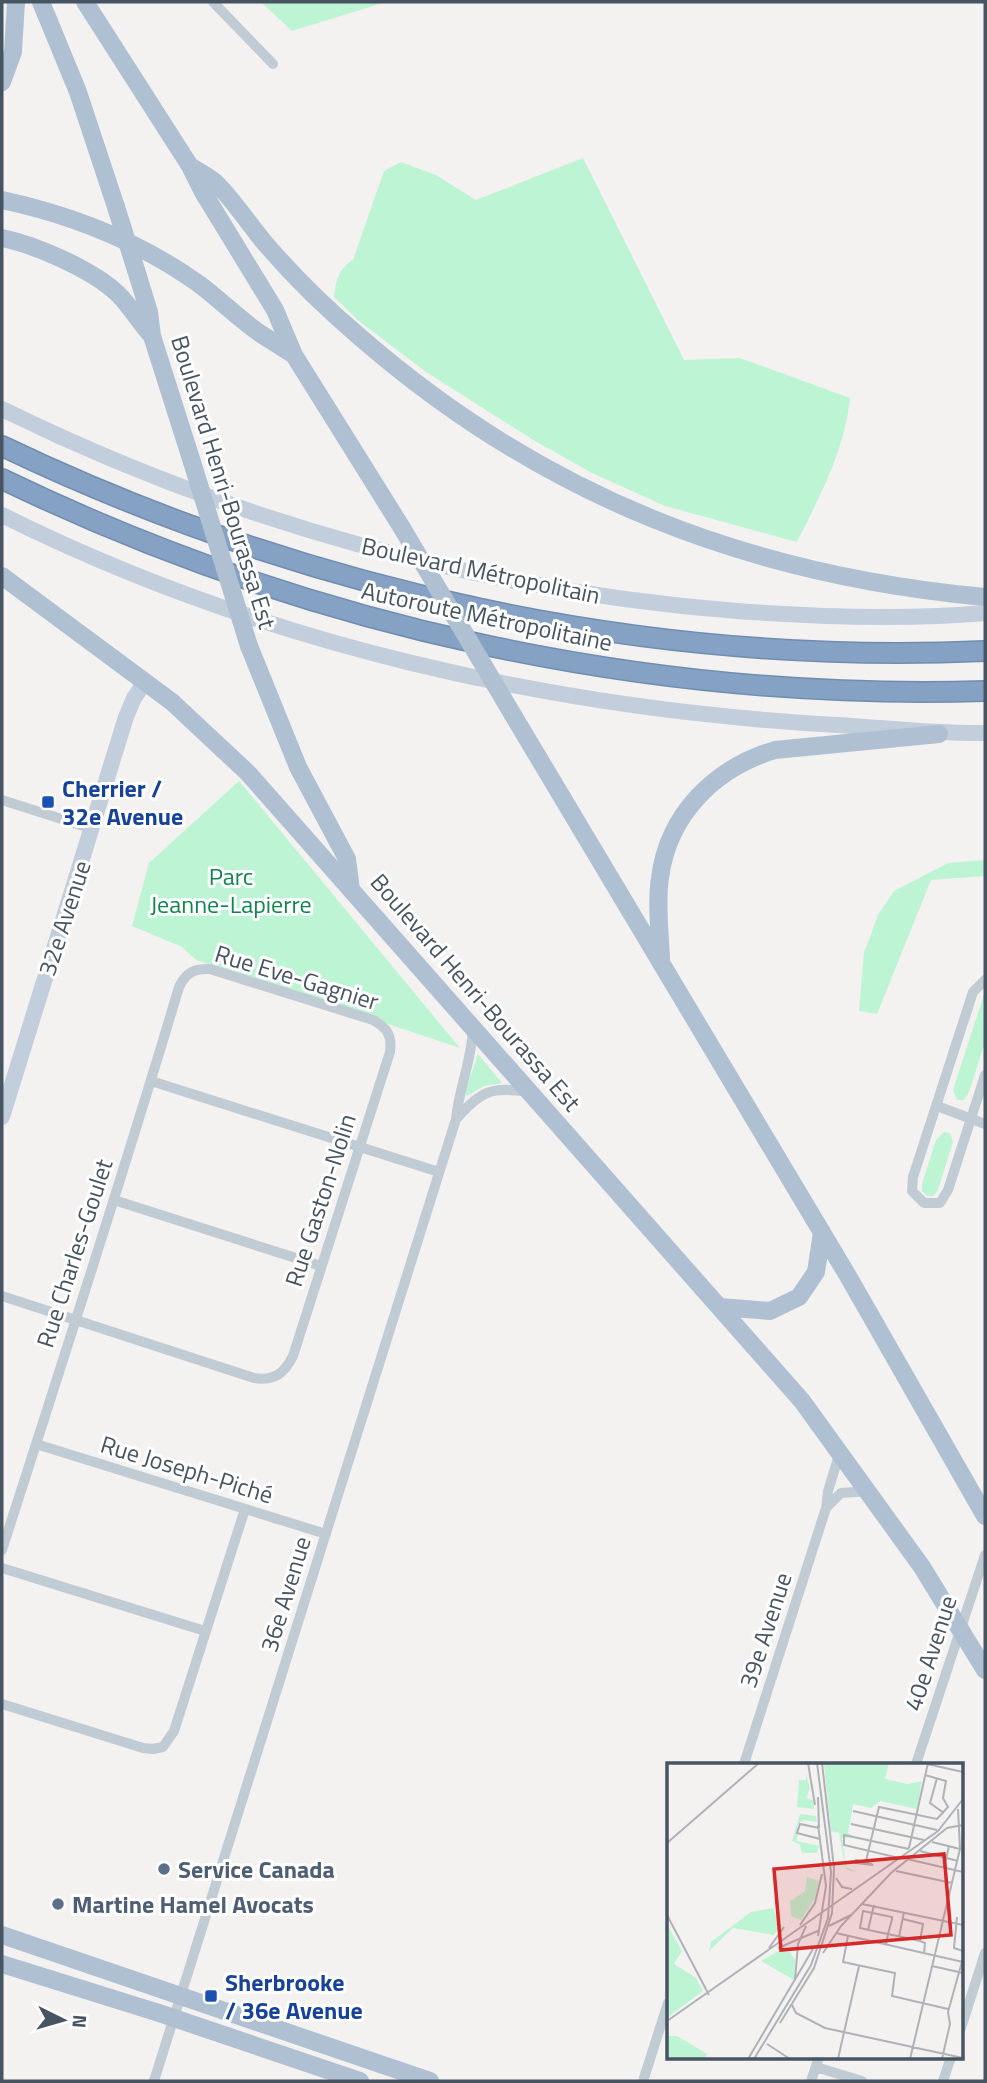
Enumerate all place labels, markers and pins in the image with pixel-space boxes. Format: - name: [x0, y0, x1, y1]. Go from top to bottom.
- place label: Cherrier / 32e Avenue: [62, 770, 183, 834]
- marker: Cherrier / 32e Avenue: [40, 794, 56, 810]
- place label: Service Canada: [178, 1851, 335, 1887]
- marker: Service Canada: [156, 1861, 172, 1877]
- place label: Martine Hamel Avocats: [72, 1886, 314, 1922]
- marker: Martine Hamel Avocats: [50, 1896, 66, 1912]
- place label: Sherbrooke / 36e Avenue: [225, 1964, 363, 2028]
- marker: Sherbrooke / 36e Avenue: [203, 1988, 219, 2004]

